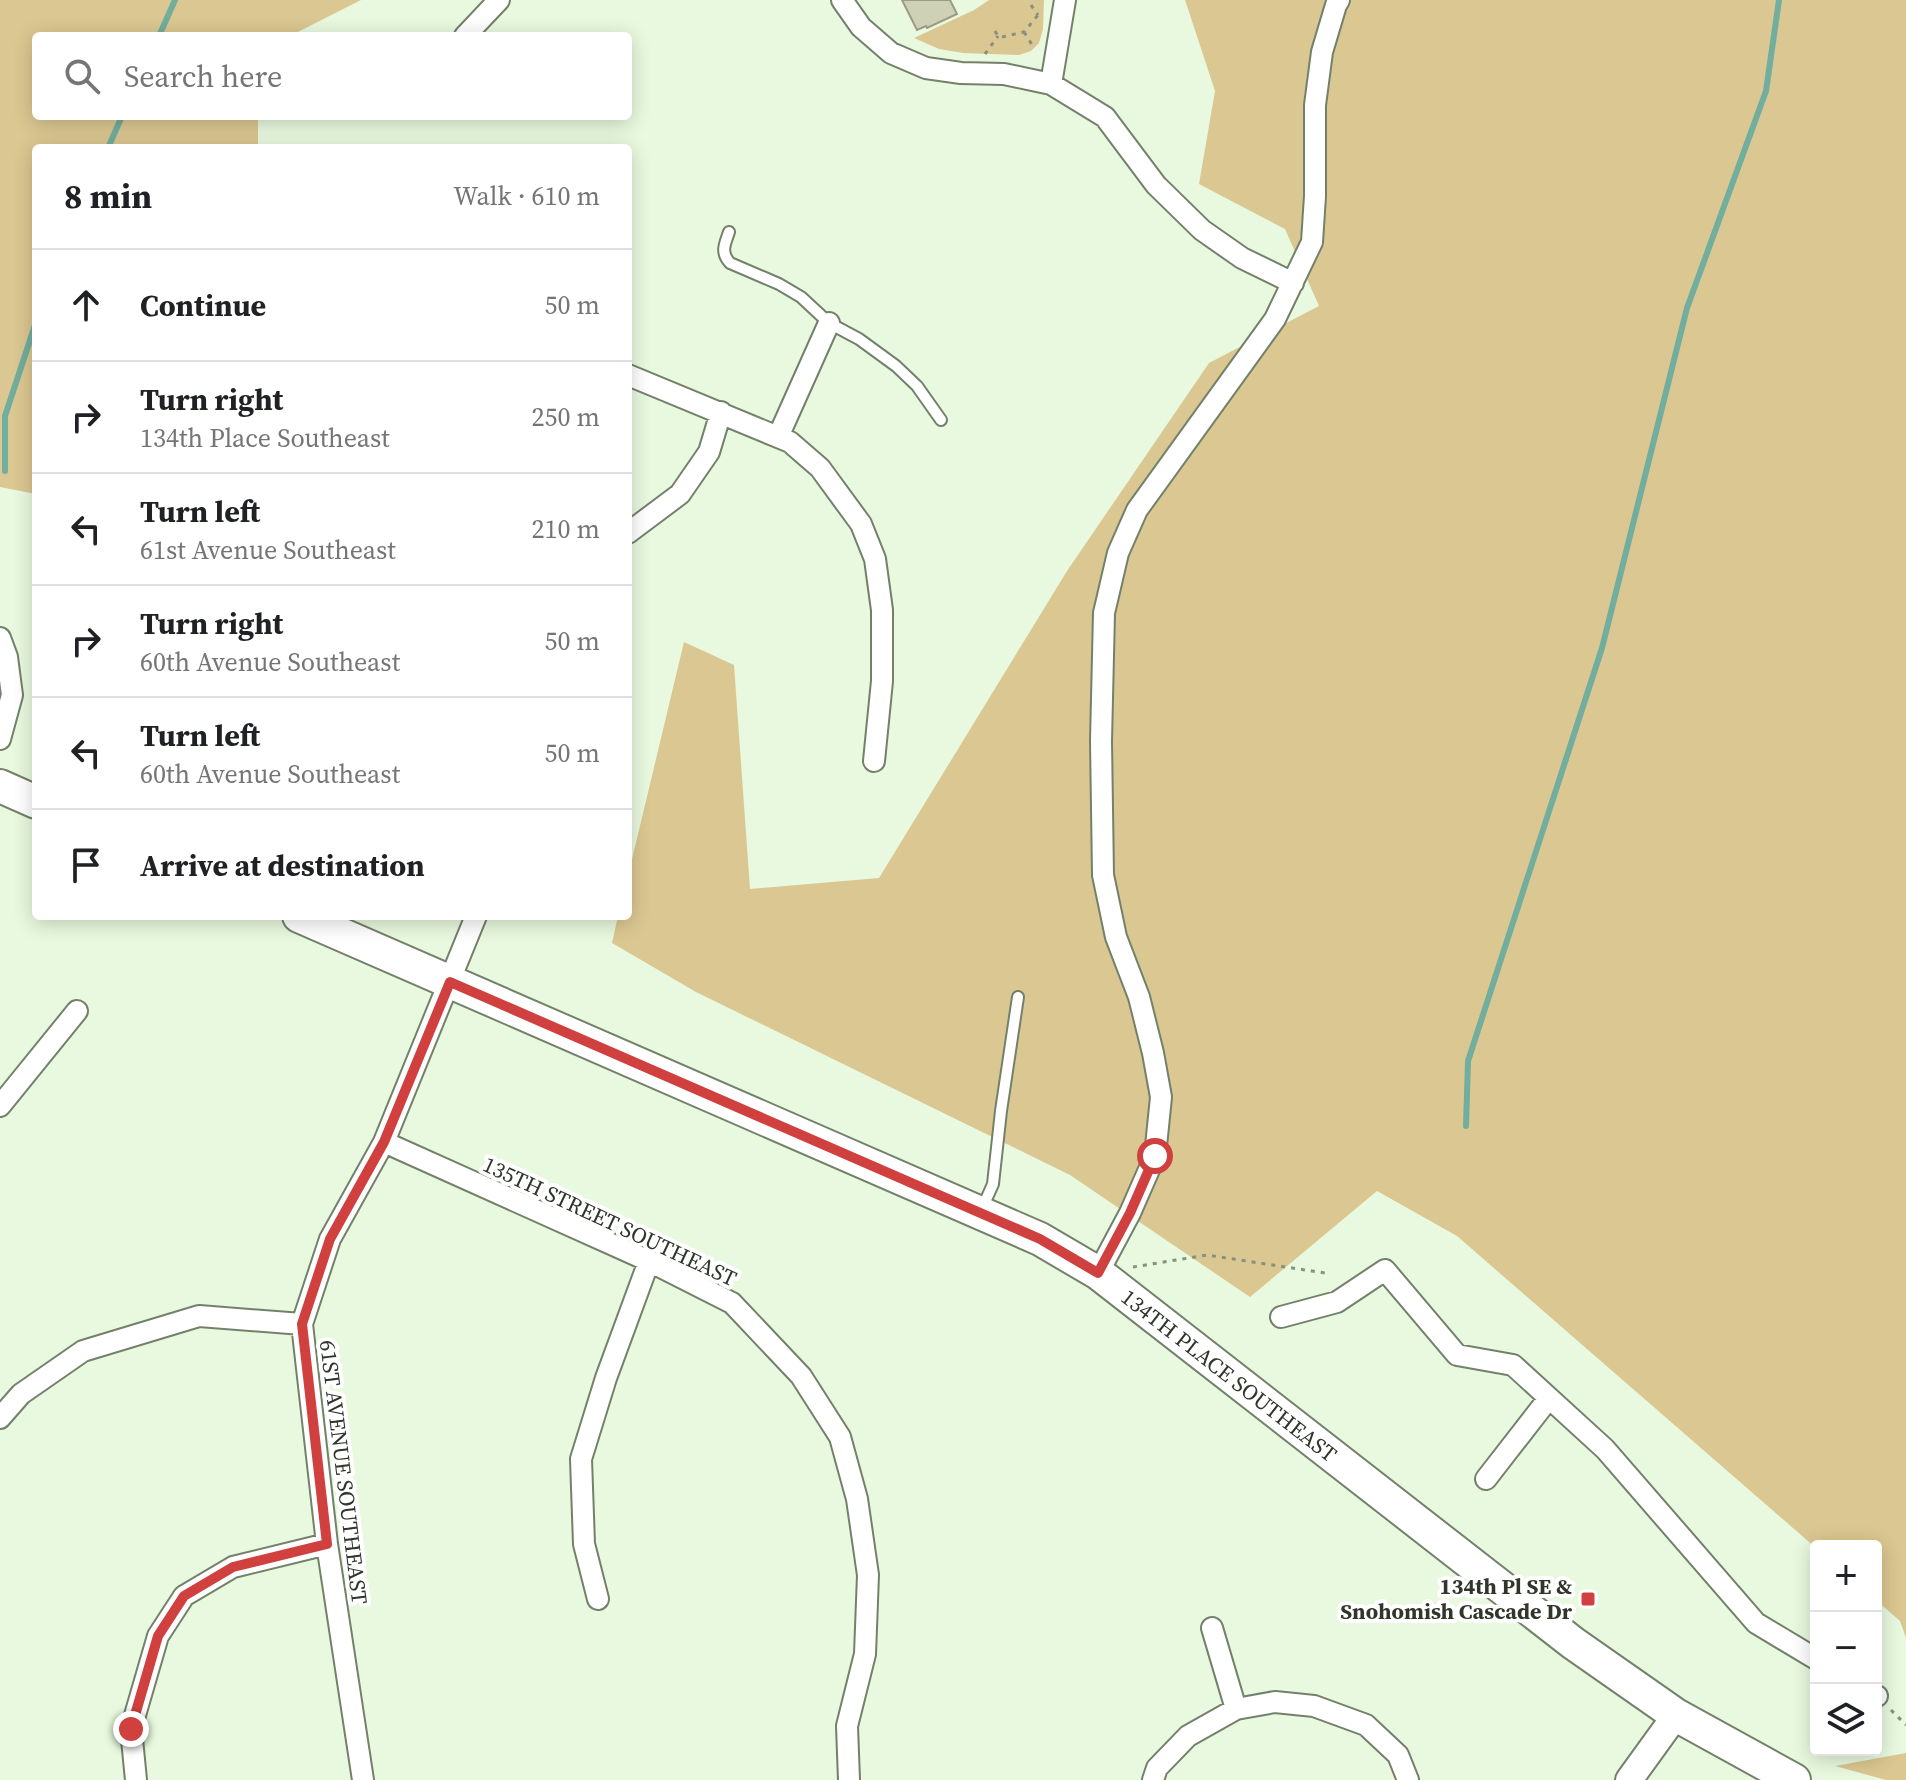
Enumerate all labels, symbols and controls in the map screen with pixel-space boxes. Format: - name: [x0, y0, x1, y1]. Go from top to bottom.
- search box: [32, 32, 632, 120]
- icon: search: [60, 54, 104, 98]
- text: Search here: [124, 56, 282, 97]
- text: 8 min: [64, 173, 152, 219]
- text: Walk · 610 m: [453, 178, 600, 214]
- icon: ahead: [64, 283, 108, 327]
- text: Continue: [140, 285, 266, 326]
- text: 50 m: [545, 287, 600, 323]
- text: Turn right: [140, 379, 283, 420]
- icon: right: [64, 395, 108, 439]
- text: 250 m: [532, 399, 600, 435]
- text: 134th Place Southeast: [140, 420, 390, 456]
- text: Turn left: [140, 491, 260, 532]
- icon: left: [64, 507, 108, 551]
- text: 210 m: [532, 511, 600, 547]
- text: 61st Avenue Southeast: [140, 532, 396, 568]
- text: Turn right: [140, 603, 283, 644]
- icon: right: [64, 619, 108, 663]
- text: 50 m: [545, 623, 600, 659]
- text: 60th Avenue Southeast: [140, 644, 400, 680]
- text: Turn left: [140, 715, 260, 756]
- icon: left: [64, 731, 108, 775]
- text: 50 m: [545, 735, 600, 771]
- text: 60th Avenue Southeast: [140, 756, 400, 792]
- icon: arrive: [64, 843, 108, 887]
- text: Arrive at destination: [140, 845, 425, 886]
- route start: [1137, 1138, 1173, 1174]
- street label: 135TH STREET SOUTHEAST: [478, 1149, 742, 1293]
- street label: 134TH PLACE SOUTHEAST: [1115, 1282, 1343, 1469]
- street label: 61ST AVENUE SOUTHEAST: [313, 1338, 375, 1606]
- map controls: [1810, 1540, 1882, 1756]
- button: +: [1810, 1540, 1882, 1612]
- place label: 134th Pl SE & Snohomish Cascade Dr: [1340, 1571, 1573, 1626]
- marker: 134th Pl SE & Snohomish Cascade Dr: [1579, 1590, 1597, 1608]
- button: −: [1810, 1612, 1882, 1684]
- button: layers: [1810, 1684, 1882, 1756]
- route end: [113, 1711, 149, 1747]

